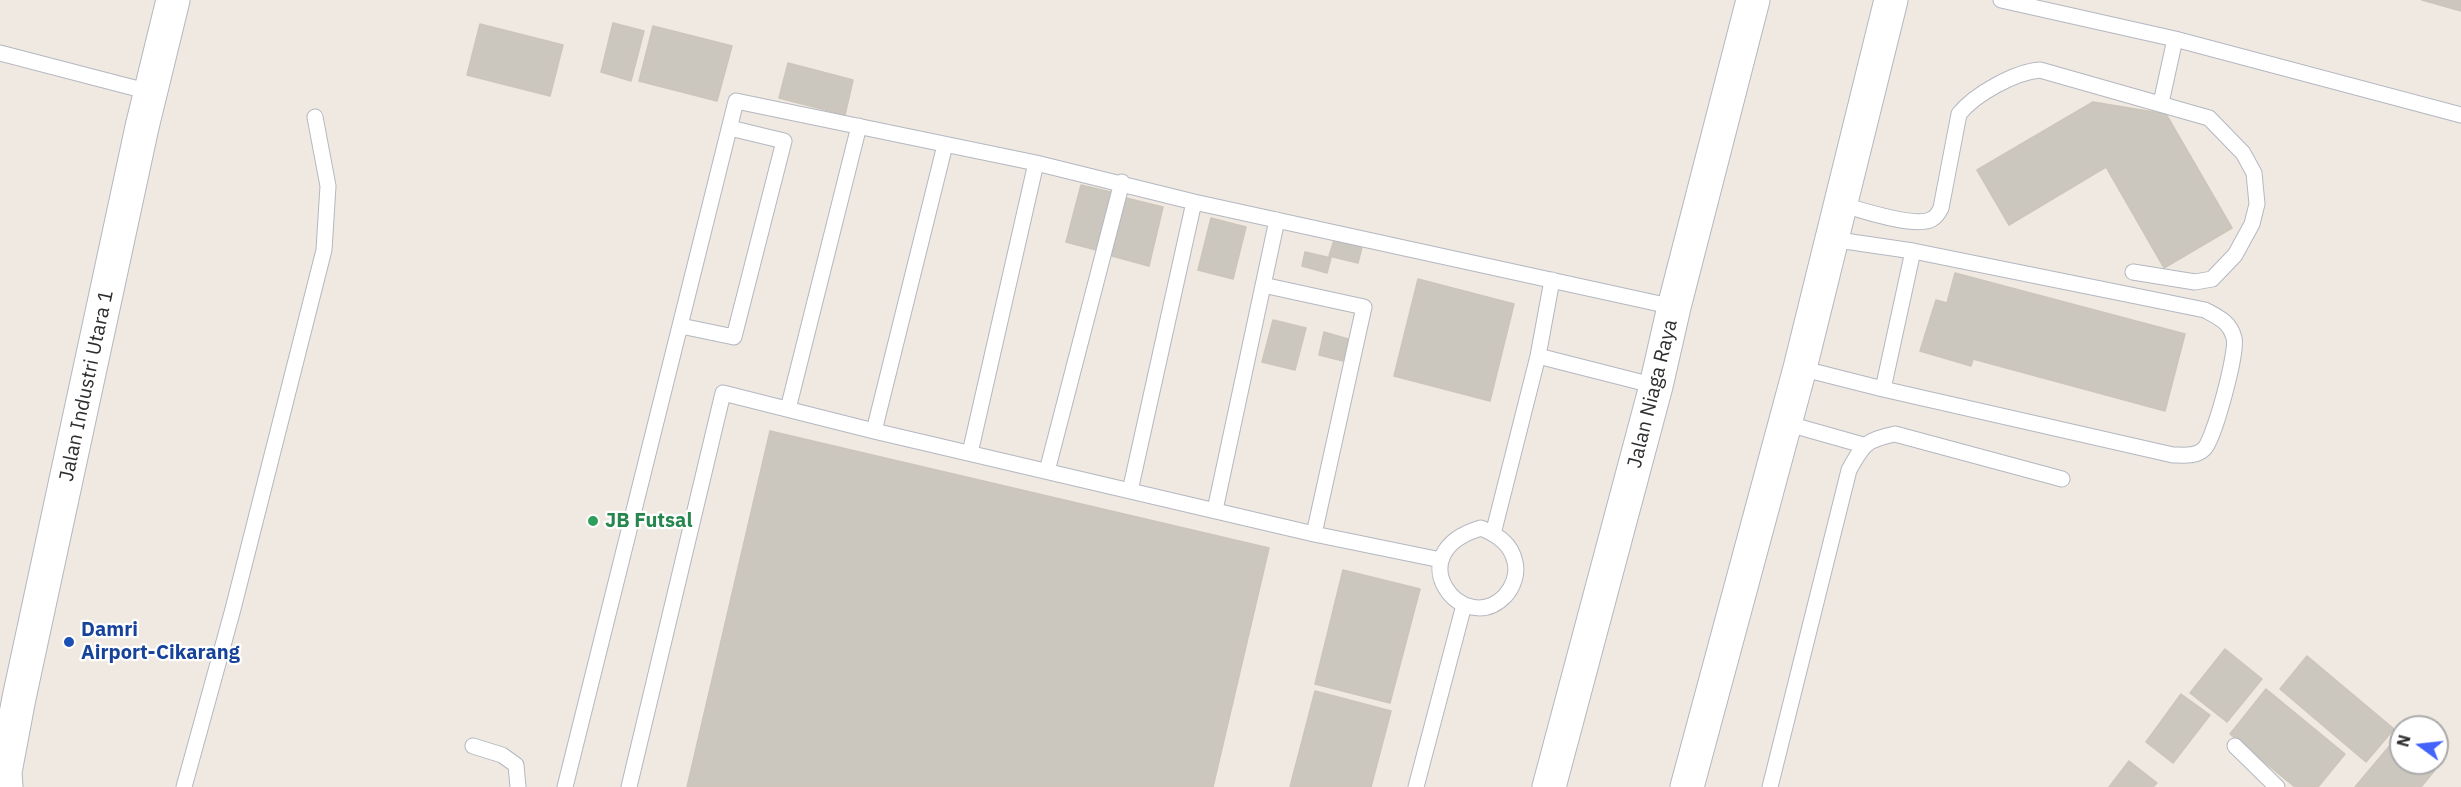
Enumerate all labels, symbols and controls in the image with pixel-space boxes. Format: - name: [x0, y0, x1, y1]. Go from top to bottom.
- street label: Jalan Industri Utara 1: [55, 288, 119, 484]
- street label: Jalan Niaga Raya: [1623, 317, 1683, 471]
- place label: JB Futsal: [605, 509, 693, 533]
- marker: JB Futsal: [586, 514, 600, 528]
- place label: Damri Airport-Cikarang: [81, 618, 240, 665]
- marker: Damri Airport-Cikarang: [62, 635, 76, 649]
- north arrow: [2389, 715, 2449, 775]
- text: N: [2392, 733, 2415, 749]

